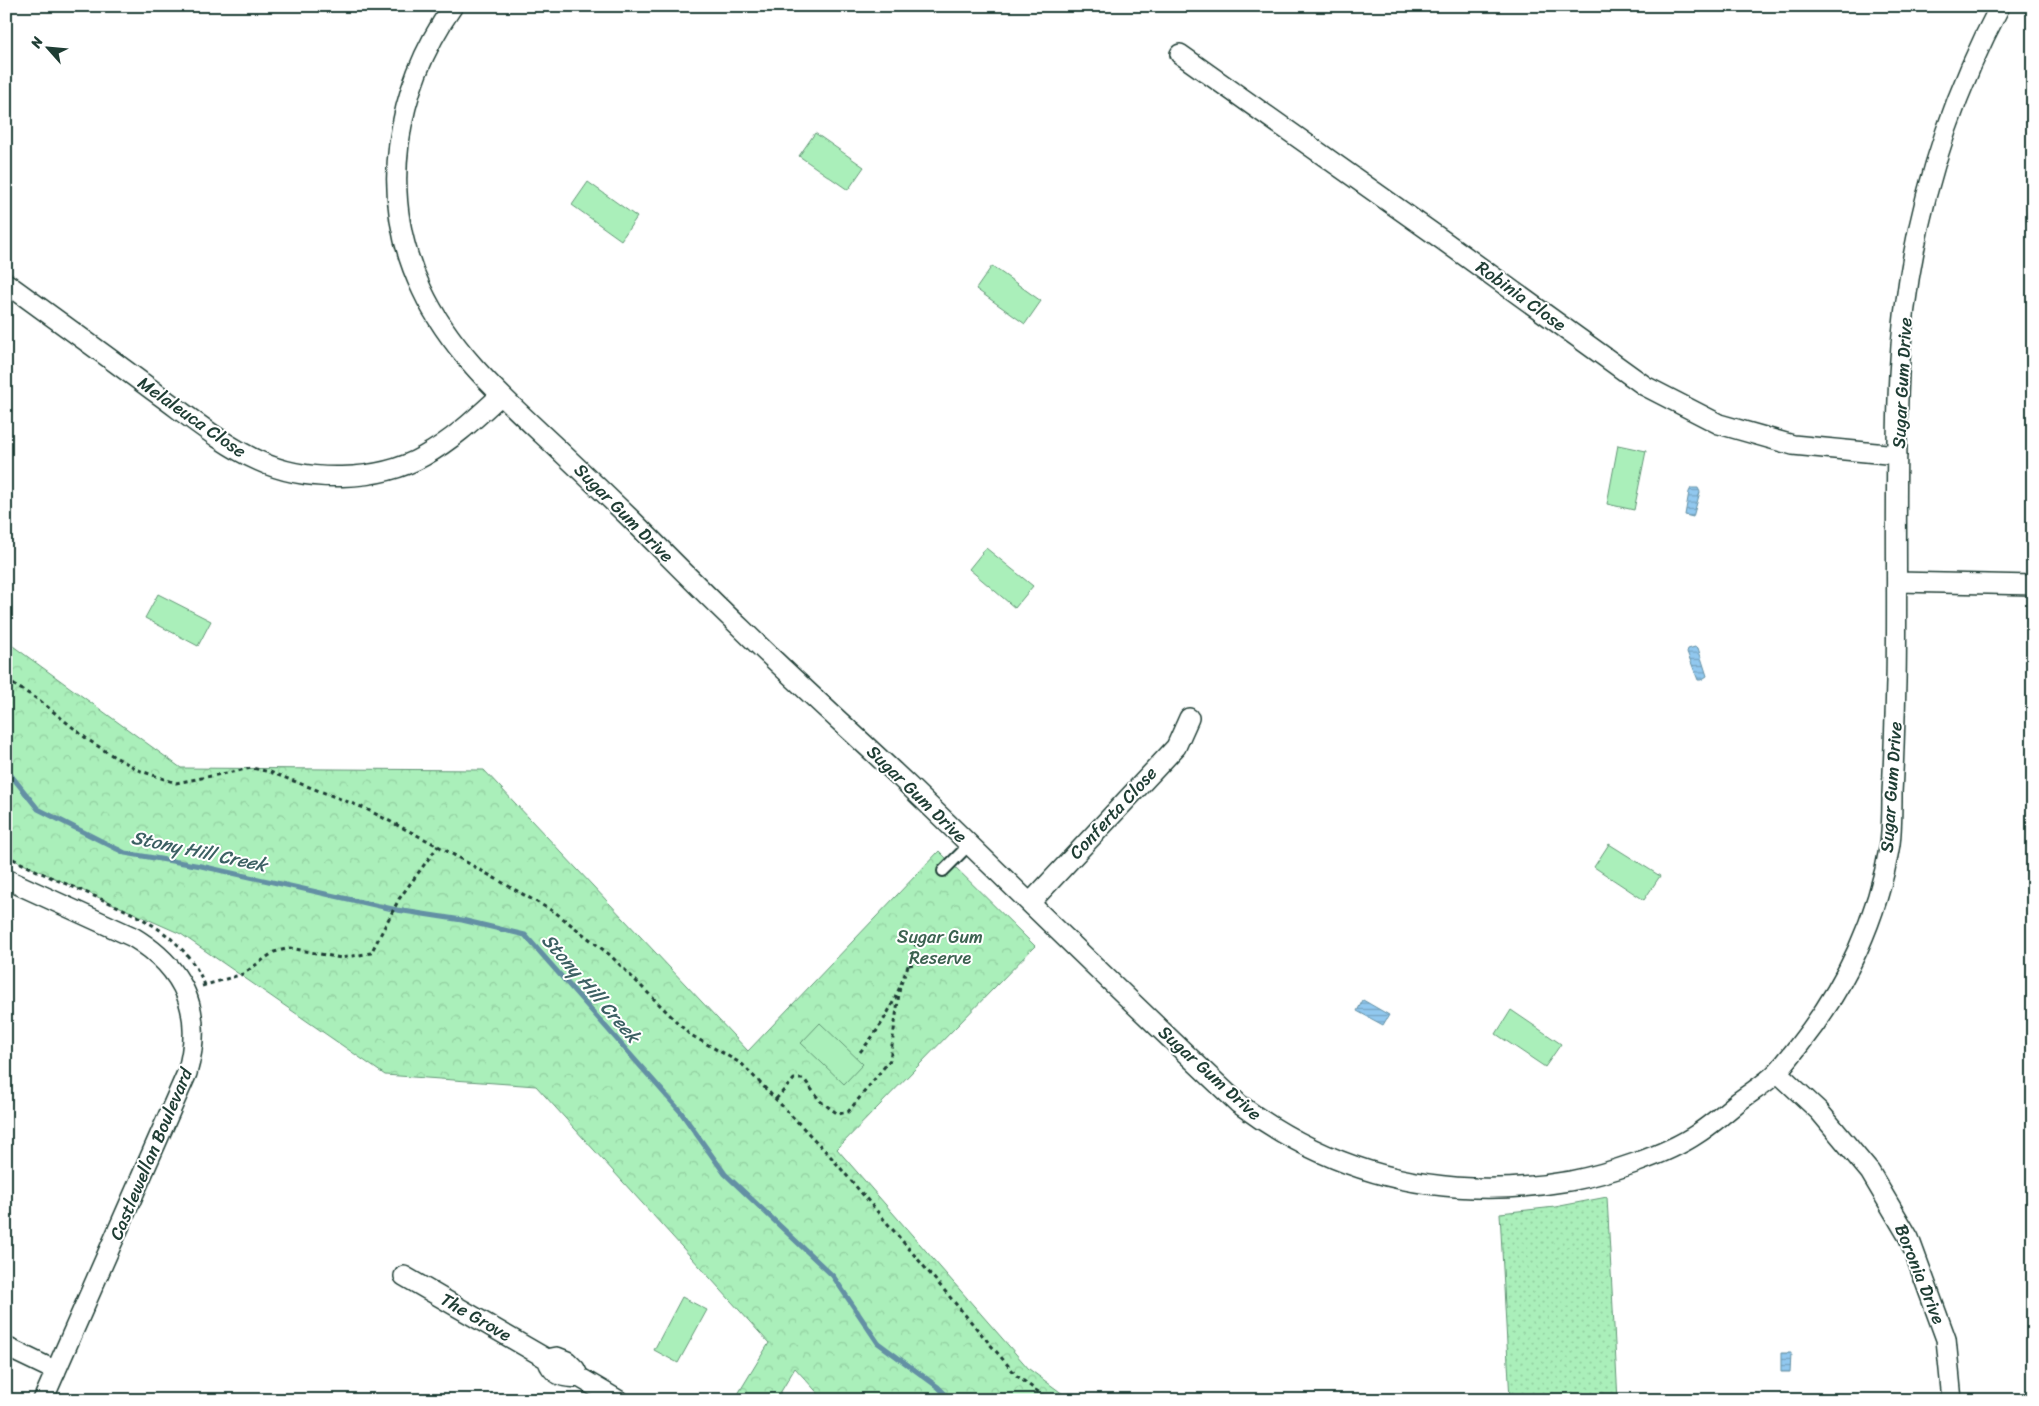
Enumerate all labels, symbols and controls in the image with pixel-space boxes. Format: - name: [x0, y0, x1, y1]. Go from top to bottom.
- north arrow: [22, 22, 72, 72]
- text: N: [23, 32, 50, 53]
- street label: Robinia Close: [1469, 252, 1573, 340]
- street label: Sugar Gum Drive: [1883, 317, 1921, 449]
- street label: Melaleuca Close: [131, 367, 253, 467]
- street label: Sugar Gum Drive: [566, 455, 682, 571]
- street label: Sugar Gum Drive: [1870, 720, 1912, 854]
- street label: Sugar Gum Drive: [859, 737, 975, 851]
- street label: Conferta Close: [1061, 759, 1165, 867]
- water label: Stony Hill Creek: [128, 821, 272, 882]
- park label: Sugar Gum Reserve: [897, 921, 983, 974]
- water label: Stony Hill Creek: [533, 925, 650, 1053]
- street label: Sugar Gum Drive: [1151, 1017, 1269, 1129]
- street label: Castlewellan Boulevard: [100, 1061, 202, 1245]
- street label: Boronia Drive: [1885, 1219, 1955, 1329]
- street label: The Grove: [434, 1284, 518, 1351]

